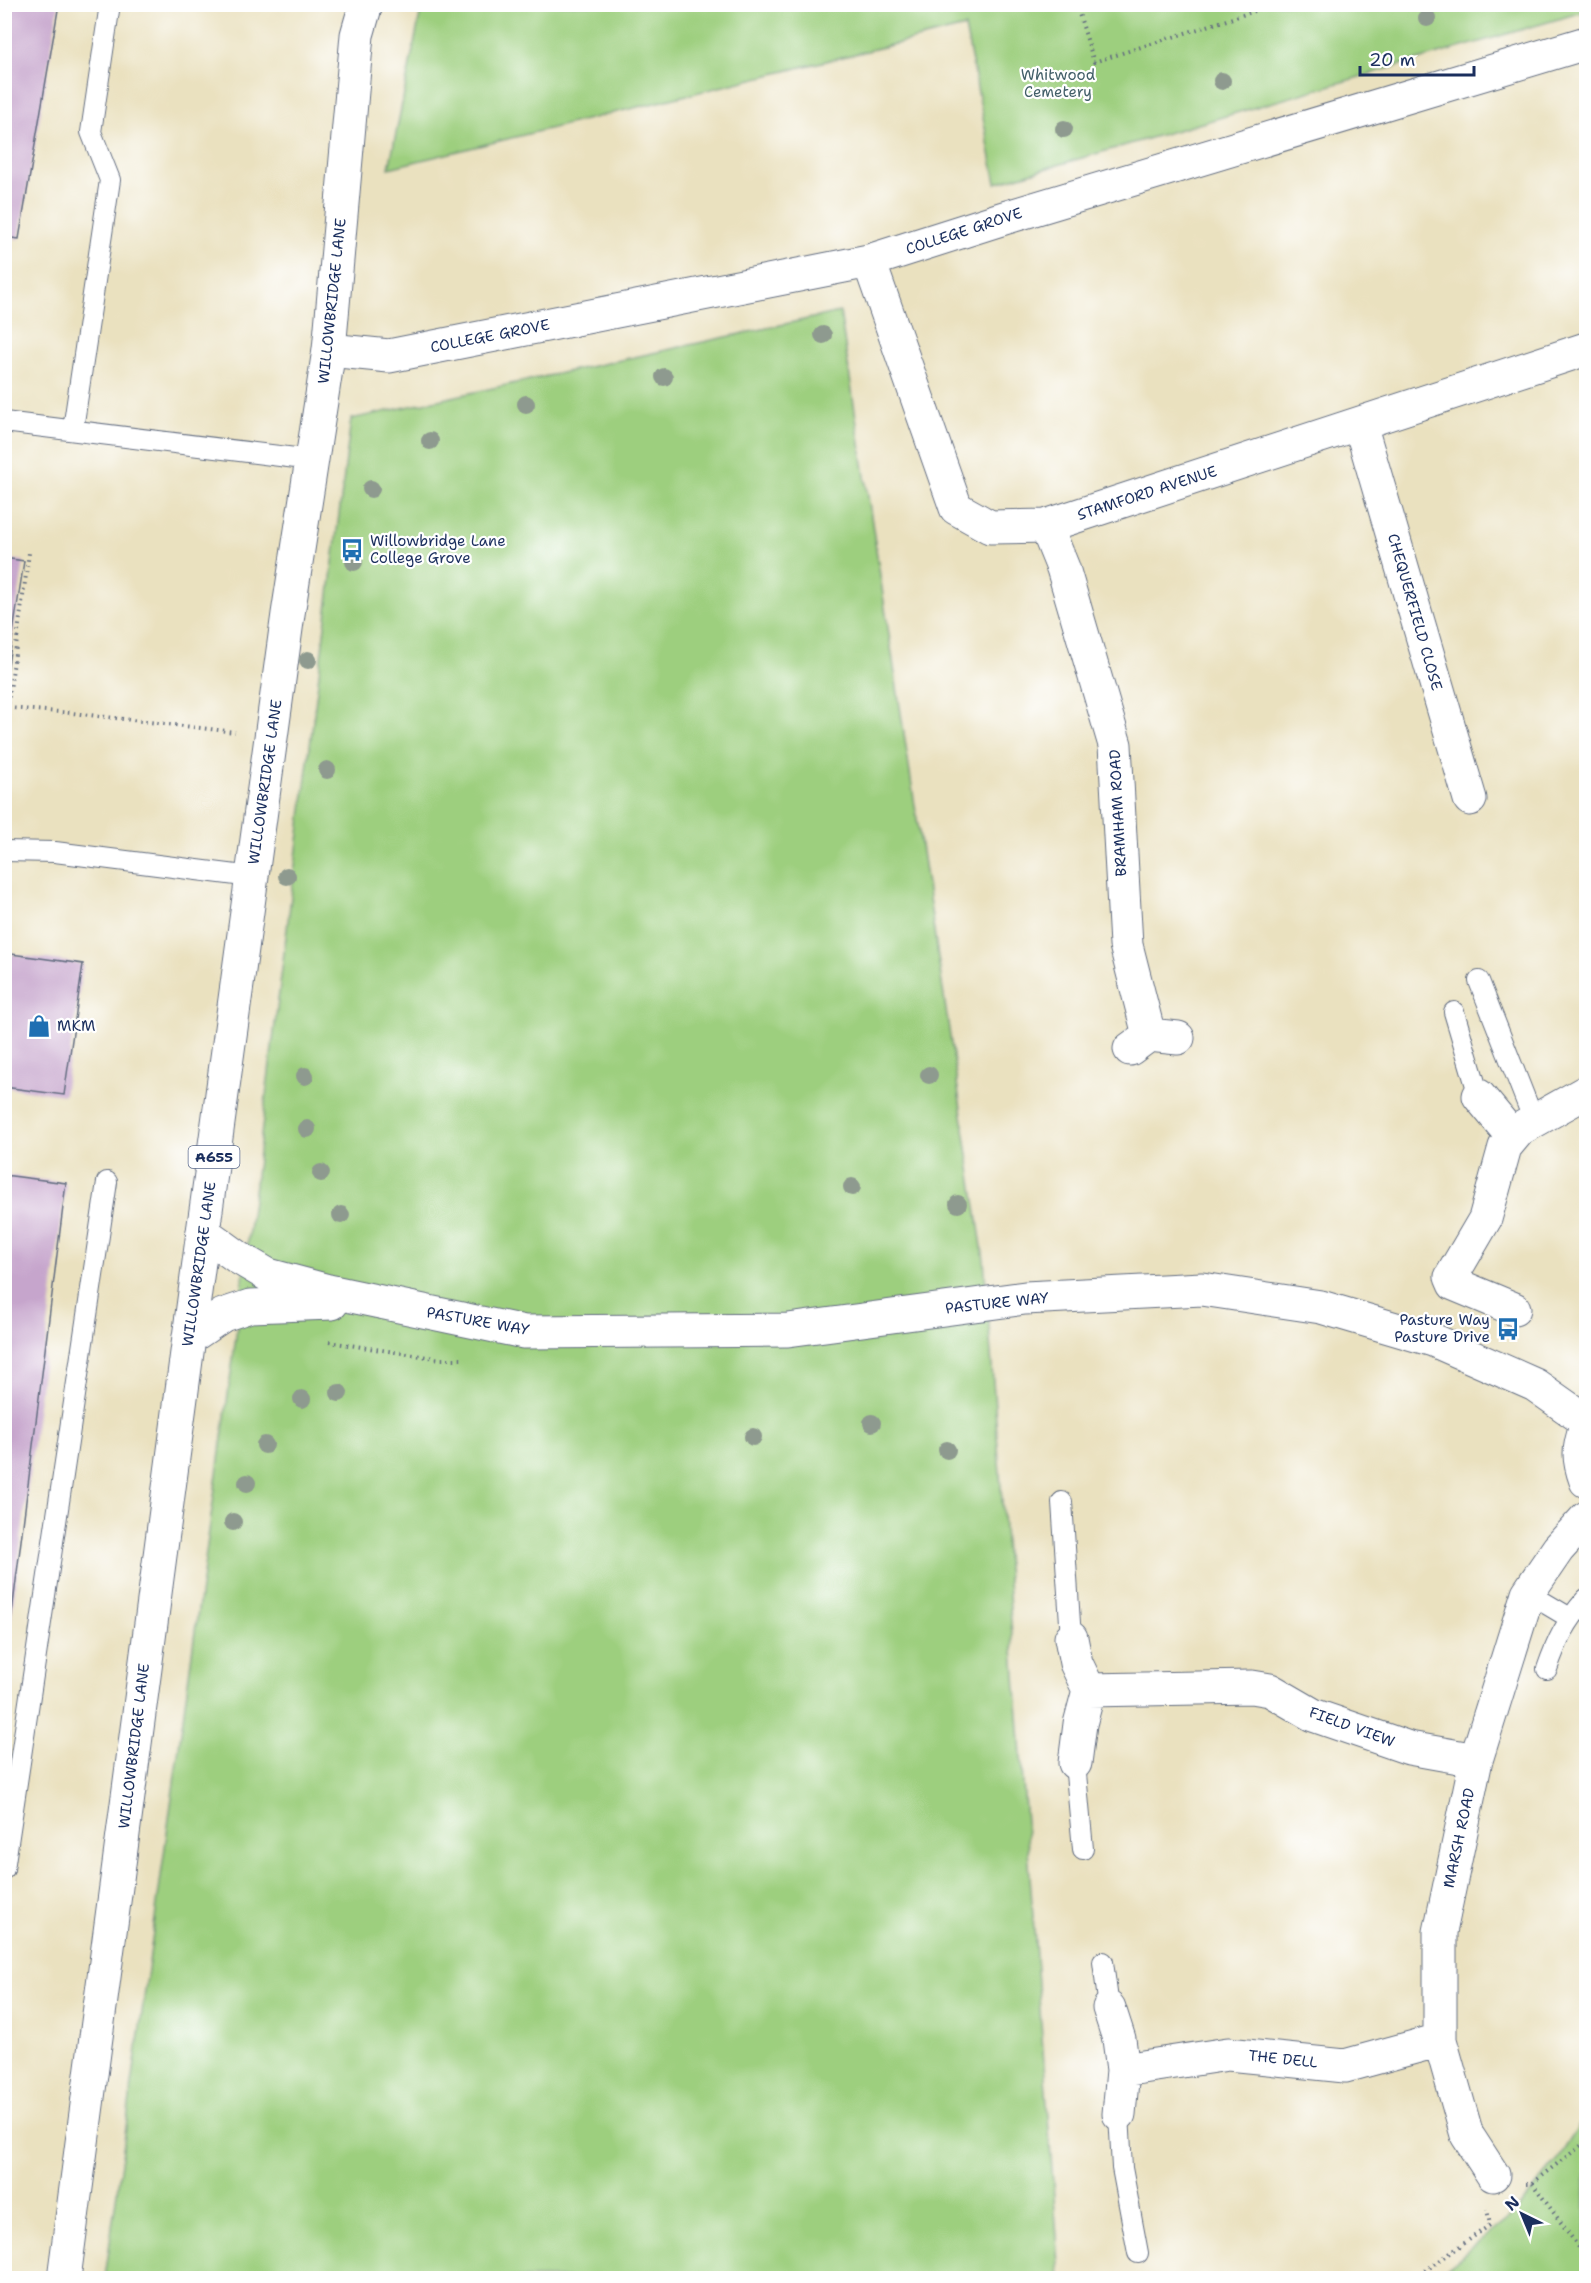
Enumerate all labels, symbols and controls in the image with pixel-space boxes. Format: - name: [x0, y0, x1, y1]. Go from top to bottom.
- scale bar: [1360, 39, 1474, 77]
- text: 20 m: [1369, 48, 1415, 72]
- park label: Whitwood Cemetery: [1021, 65, 1096, 102]
- street label: COLLEGE GROVE: [903, 203, 1025, 259]
- street label: WILLOWBRIDGE LANE: [313, 217, 351, 385]
- street label: COLLEGE GROVE: [429, 315, 551, 357]
- street label: STAMFORD AVENUE: [1075, 461, 1219, 525]
- place label: Willowbridge Lane College Grove: [370, 531, 506, 568]
- street label: CHEQUERFIELD CLOSE: [1383, 531, 1447, 693]
- bus stop icon: Willowbridge Lane College Grove: [339, 537, 365, 563]
- street label: WILLOWBRIDGE LANE: [244, 698, 286, 866]
- street label: BRAMHAM ROAD: [1105, 749, 1131, 877]
- shop icon: MKM: [26, 1013, 52, 1039]
- place label: MKM: [57, 1016, 95, 1036]
- road number: A655: [188, 1146, 240, 1168]
- street label: WILLOWBRIDGE LANE: [178, 1180, 220, 1348]
- street label: PASTURE WAY: [944, 1288, 1050, 1318]
- street label: PASTURE WAY: [425, 1302, 531, 1340]
- place label: Pasture Way Pasture Drive: [1394, 1310, 1490, 1347]
- bus stop icon: Pasture Way Pasture Drive: [1495, 1316, 1521, 1342]
- street label: WILLOWBRIDGE LANE: [114, 1662, 154, 1830]
- street label: FIELD VIEW: [1306, 1702, 1398, 1752]
- street label: MARSH ROAD: [1439, 1786, 1479, 1890]
- street label: THE DELL: [1248, 2045, 1318, 2073]
- north arrow: [1492, 2184, 1552, 2244]
- text: N: [1500, 2191, 1524, 2215]

